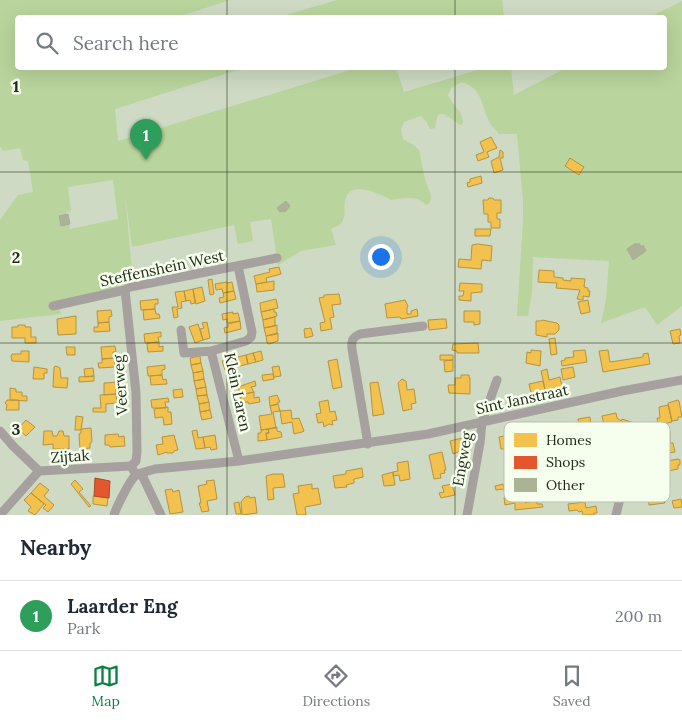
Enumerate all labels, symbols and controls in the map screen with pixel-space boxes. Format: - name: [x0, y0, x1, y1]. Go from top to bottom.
- search box: [15, 15, 667, 70]
- icon: search: [33, 29, 61, 57]
- text: Search here: [73, 31, 179, 55]
- text: 1: [13, 76, 19, 96]
- pin: 1: [130, 119, 162, 160]
- your location: [368, 244, 394, 270]
- street label: Steffenshein West: [98, 246, 226, 290]
- text: 2: [12, 247, 20, 267]
- street label: Klein Laren: [220, 351, 256, 433]
- street label: Veerweg: [108, 354, 132, 417]
- street label: Sint Janstraat: [474, 380, 570, 418]
- text: 3: [12, 419, 21, 439]
- legend: [504, 422, 670, 502]
- street label: Engweg: [448, 430, 476, 488]
- text: Homes: [546, 431, 591, 449]
- street label: Zijtak: [50, 445, 90, 467]
- text: Shops: [546, 453, 585, 471]
- text: Other: [546, 476, 585, 494]
- text: Nearby: [20, 534, 91, 561]
- text: Laarder Eng: [67, 594, 178, 618]
- text: 1: [33, 606, 39, 626]
- text: 200 m: [615, 606, 662, 626]
- text: Park: [67, 618, 100, 638]
- tab: Map: [91, 662, 120, 710]
- tab: Directions: [302, 662, 370, 710]
- tab: Saved: [553, 662, 591, 710]

